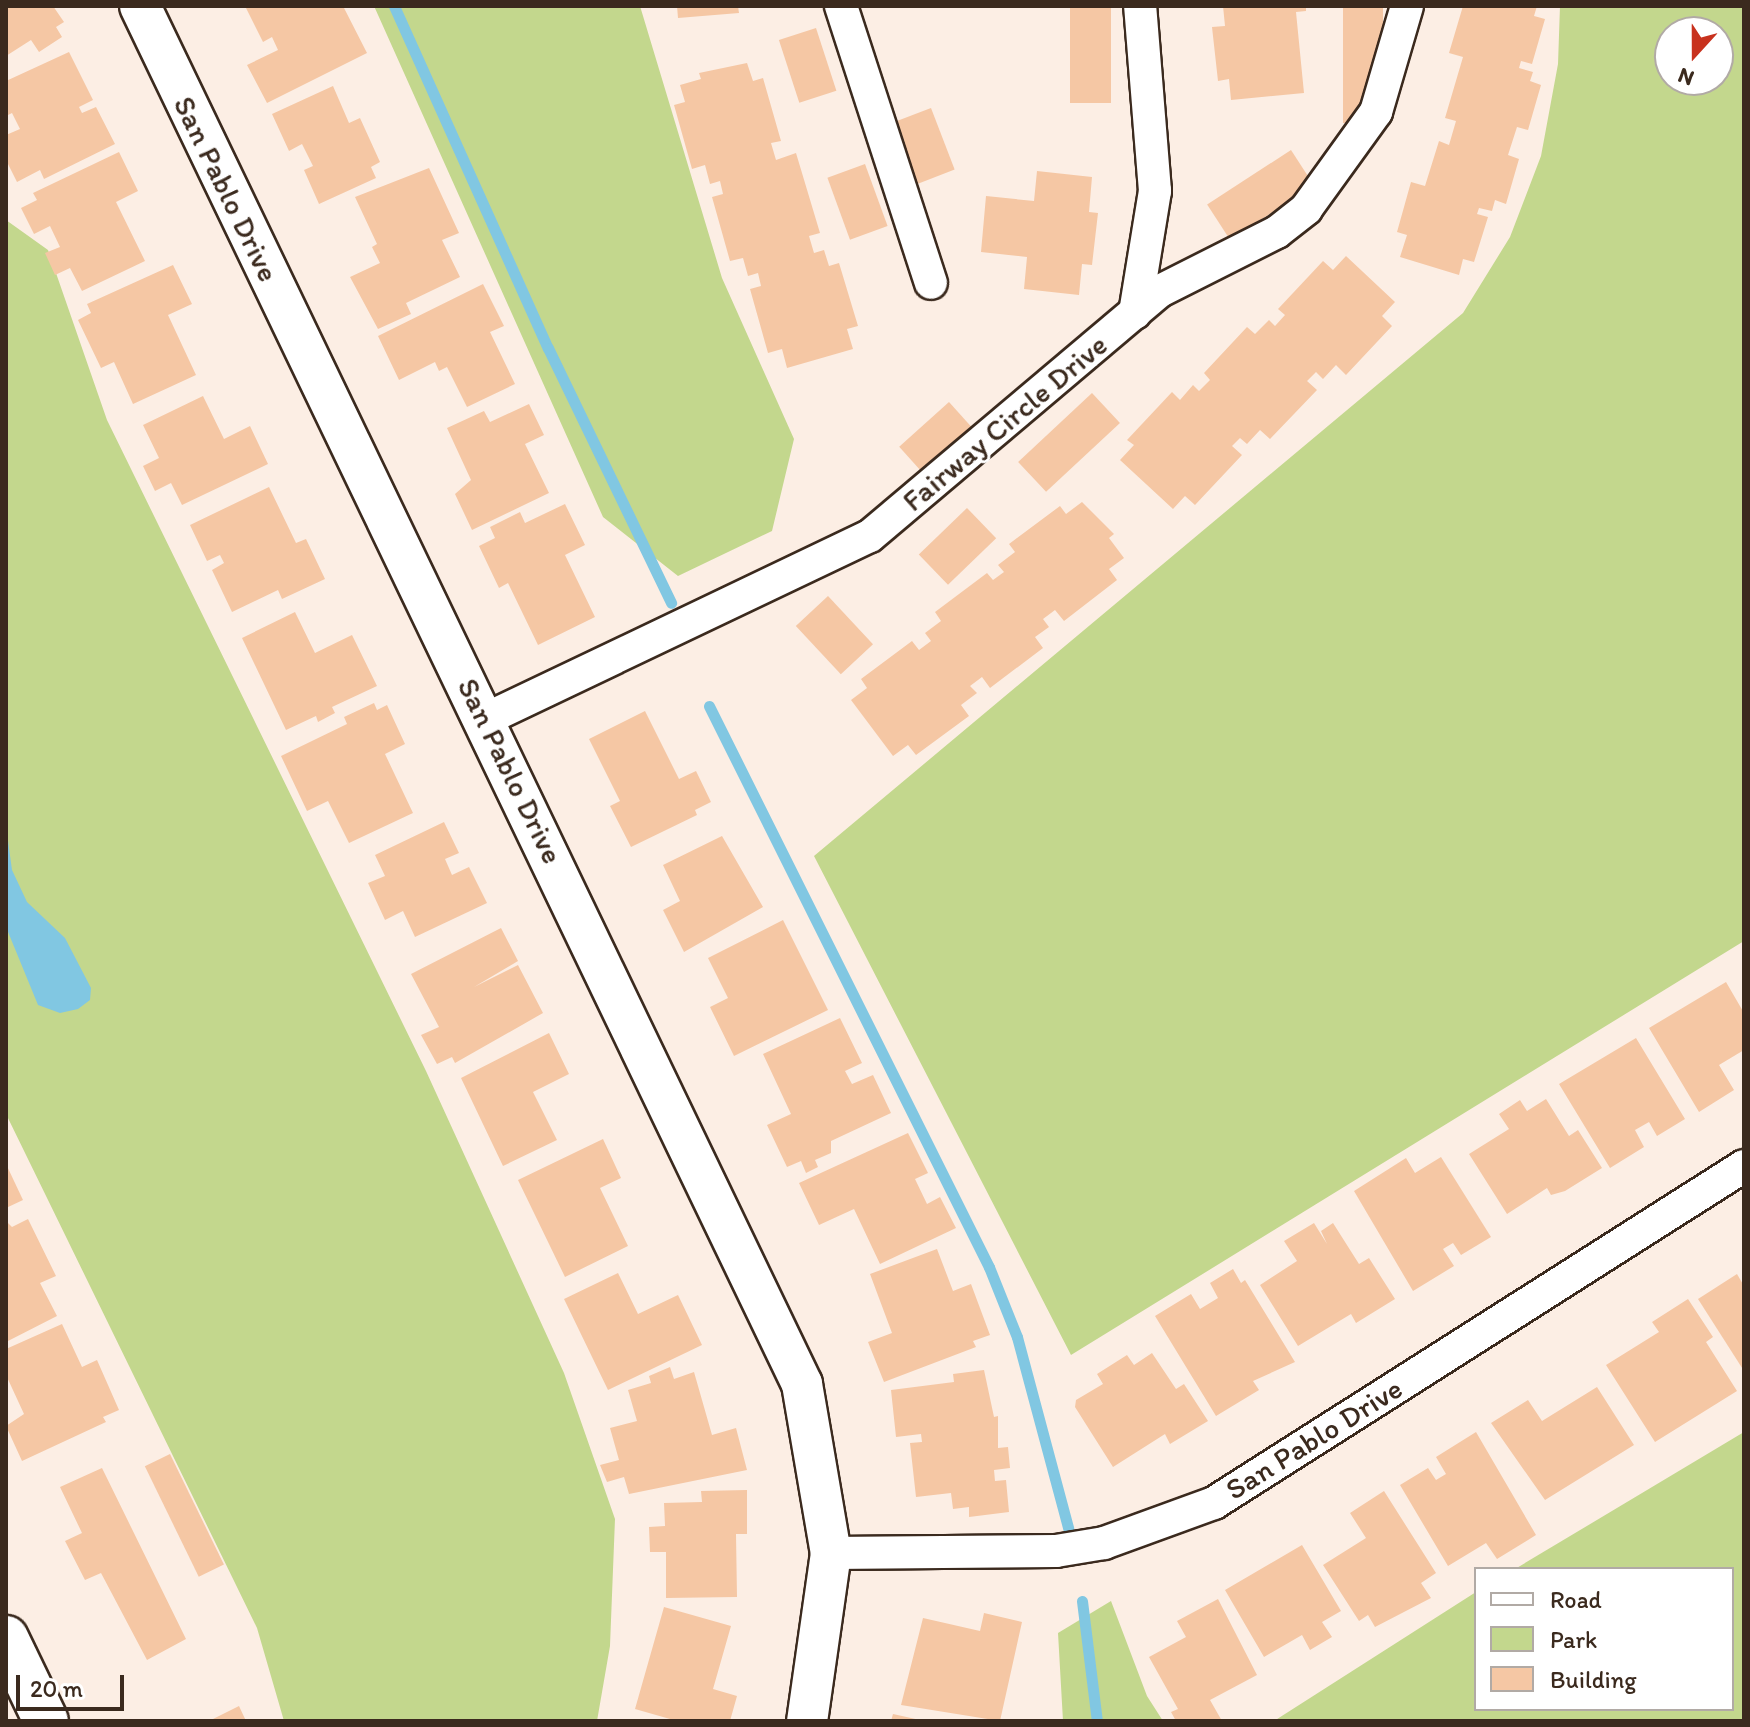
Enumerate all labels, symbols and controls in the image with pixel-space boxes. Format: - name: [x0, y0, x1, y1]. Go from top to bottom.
- north arrow: [1654, 16, 1734, 96]
- text: N: [1674, 62, 1698, 92]
- street label: San Pablo Drive: [166, 90, 286, 288]
- street label: Fairway Circle Drive: [895, 327, 1115, 519]
- street label: San Pablo Drive: [450, 672, 570, 870]
- street label: San Pablo Drive: [1219, 1370, 1409, 1508]
- legend: [1474, 1567, 1734, 1711]
- text: Road: [1550, 1585, 1602, 1614]
- text: Park: [1550, 1625, 1597, 1654]
- scale bar: [20, 1659, 128, 1709]
- text: Building: [1550, 1665, 1637, 1694]
- text: 20 m: [30, 1674, 83, 1703]

